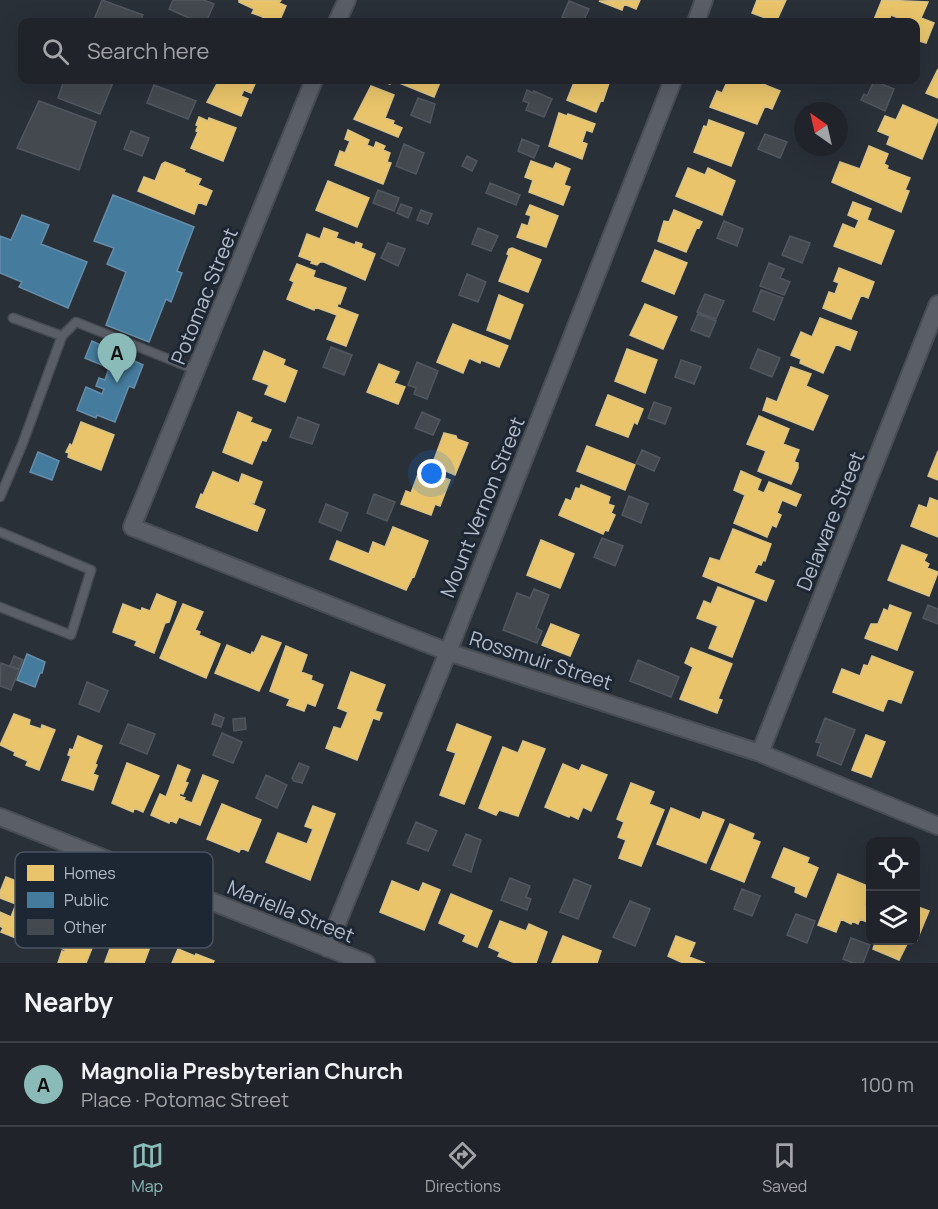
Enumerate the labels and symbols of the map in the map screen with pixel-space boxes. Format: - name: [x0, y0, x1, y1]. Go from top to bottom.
- north arrow: [794, 102, 848, 156]
- street label: Potomac Street: [164, 224, 244, 368]
- pin: A: [98, 334, 136, 383]
- street label: Mount Vernon Street: [433, 413, 531, 601]
- street label: Delaware Street: [790, 447, 870, 595]
- your location: [417, 459, 446, 488]
- street label: Rossmuir Street: [466, 624, 616, 696]
- legend: [15, 852, 213, 948]
- text: Homes: [64, 862, 116, 884]
- street label: Mariella Street: [224, 873, 358, 949]
- text: Public: [64, 889, 109, 911]
- text: Other: [64, 916, 107, 938]

